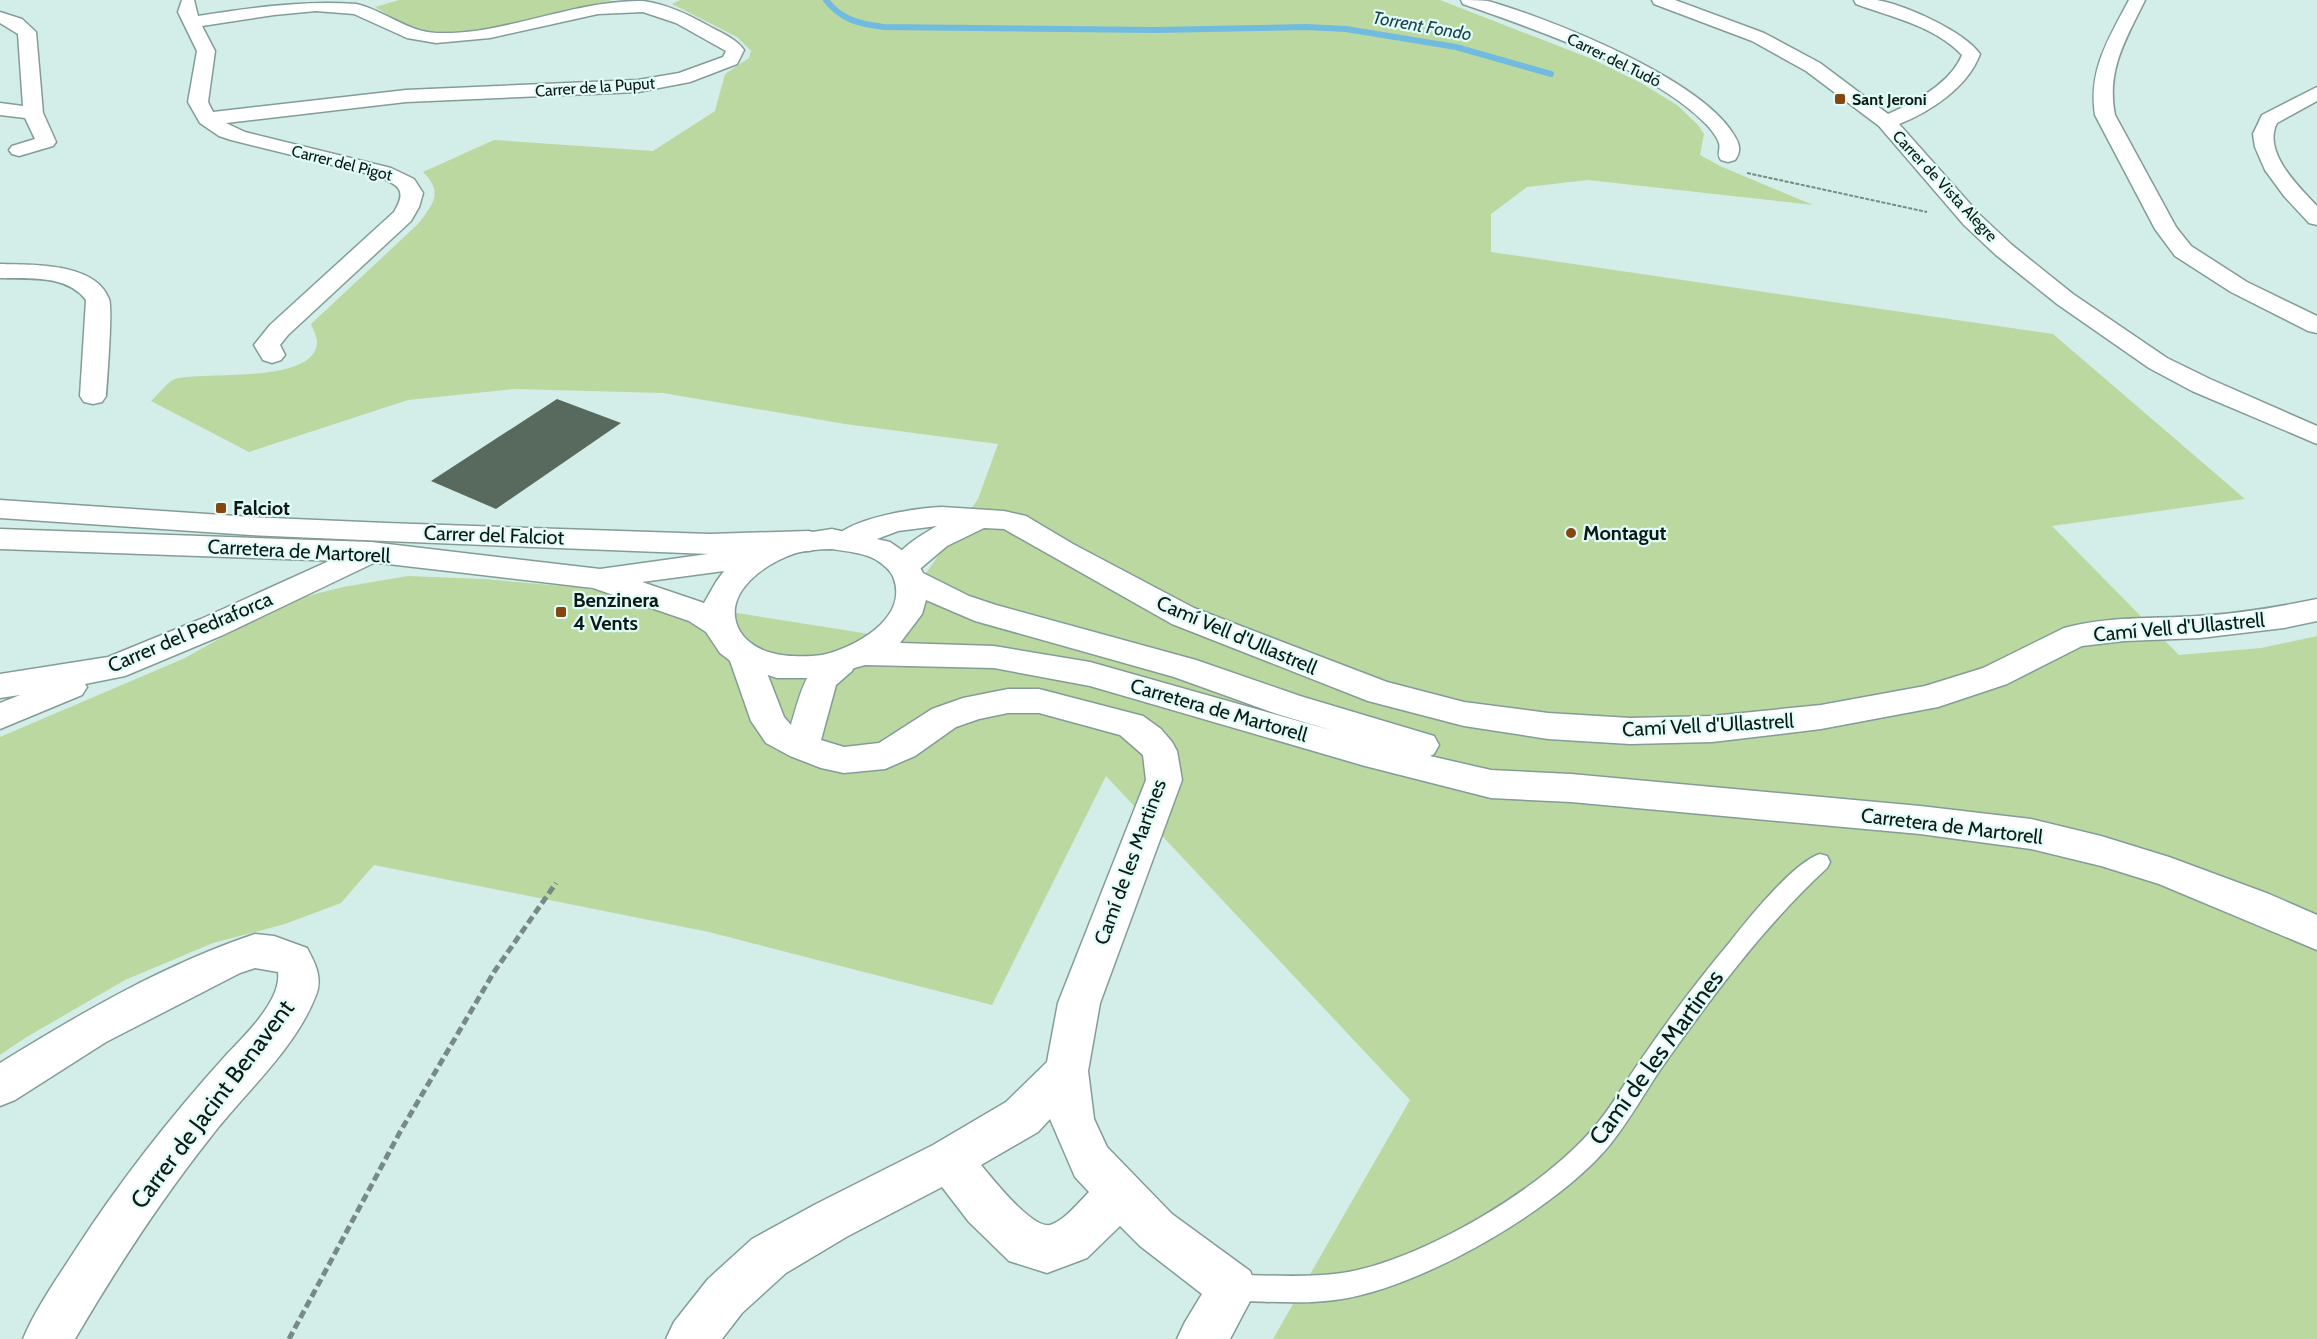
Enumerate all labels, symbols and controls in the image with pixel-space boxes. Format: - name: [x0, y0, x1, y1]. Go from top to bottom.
- water label: Torrent Fondo: [1371, 6, 1473, 46]
- street label: Carrer del Tudó: [1564, 29, 1664, 91]
- street label: Carrer de la Puput: [534, 73, 656, 101]
- place label: Sant Jeroni: [1852, 90, 1927, 109]
- marker: Sant Jeroni: [1833, 92, 1847, 106]
- street label: Carrer de Vista Alegre: [1889, 127, 2001, 245]
- street label: Carrer del Pigot: [290, 141, 395, 185]
- place label: Falciot: [233, 496, 290, 520]
- marker: Falciot: [214, 501, 228, 515]
- street label: Carrer del Falciot: [423, 521, 565, 549]
- place label: Montagut: [1583, 521, 1667, 545]
- marker: Montagut: [1564, 526, 1578, 540]
- street label: Carretera de Martorell: [207, 534, 391, 568]
- street label: Carrer del Pedraforca: [104, 586, 276, 677]
- place label: Benzinera 4 Vents: [573, 588, 659, 635]
- street label: Camí Vell d'Ullastrell: [1153, 590, 1321, 680]
- marker: Benzinera 4 Vents: [554, 605, 568, 619]
- street label: Camí Vell d'Ullastrell: [2092, 608, 2266, 646]
- street label: Carretera de Martorell: [1128, 673, 1311, 747]
- street label: Camí Vell d'Ullastrell: [1622, 709, 1795, 741]
- street label: Camí de les Martines: [1089, 776, 1171, 948]
- street label: Carretera de Martorell: [1860, 803, 2045, 849]
- street label: Camí de les Martines: [1583, 964, 1729, 1150]
- street label: Carrer de Jacint Benavent: [124, 994, 300, 1214]

